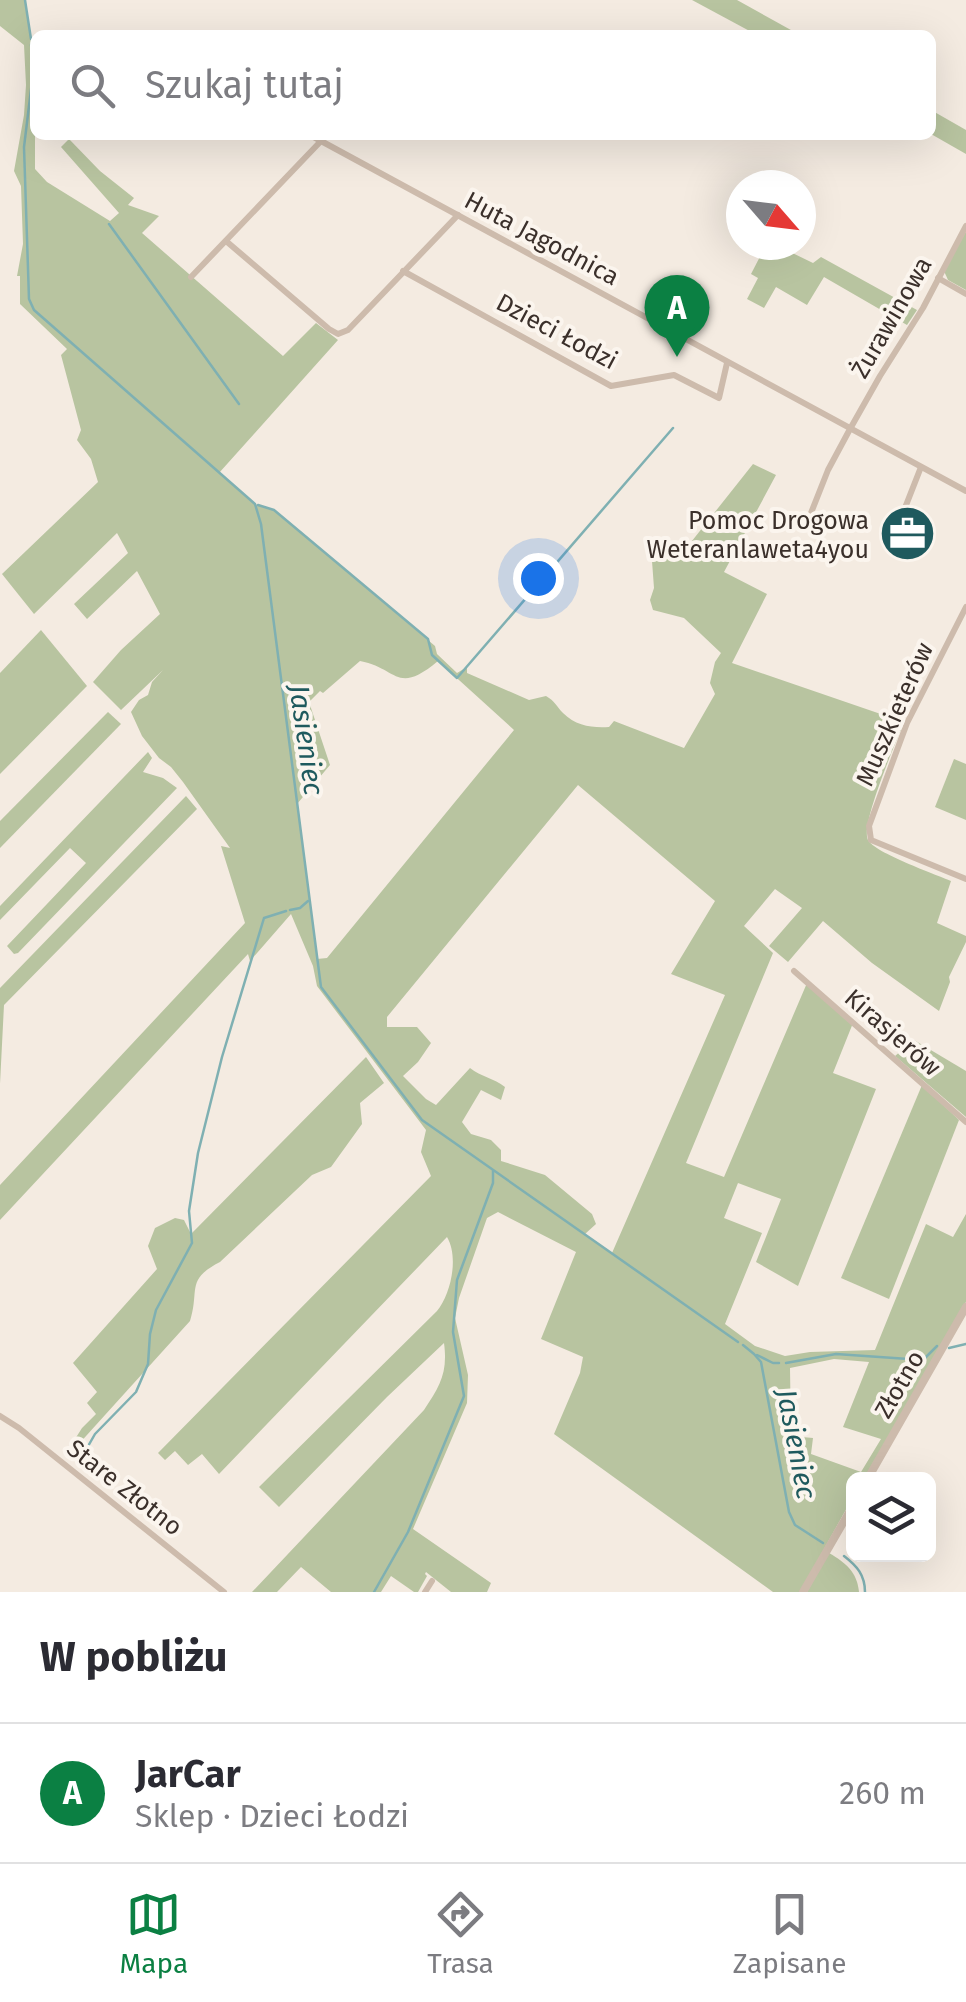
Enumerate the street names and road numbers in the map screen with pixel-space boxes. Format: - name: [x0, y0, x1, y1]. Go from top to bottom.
- street label: Huta Jagodnica: [459, 186, 624, 292]
- street label: Żurawinowa: [844, 251, 939, 383]
- street label: Dzieci Łodzi: [491, 287, 622, 376]
- street label: Muszkieterów: [850, 638, 940, 791]
- street label: Kirasjerów: [838, 983, 947, 1083]
- street label: Złotno: [869, 1345, 931, 1424]
- street label: Stare Złotno: [61, 1433, 188, 1542]

